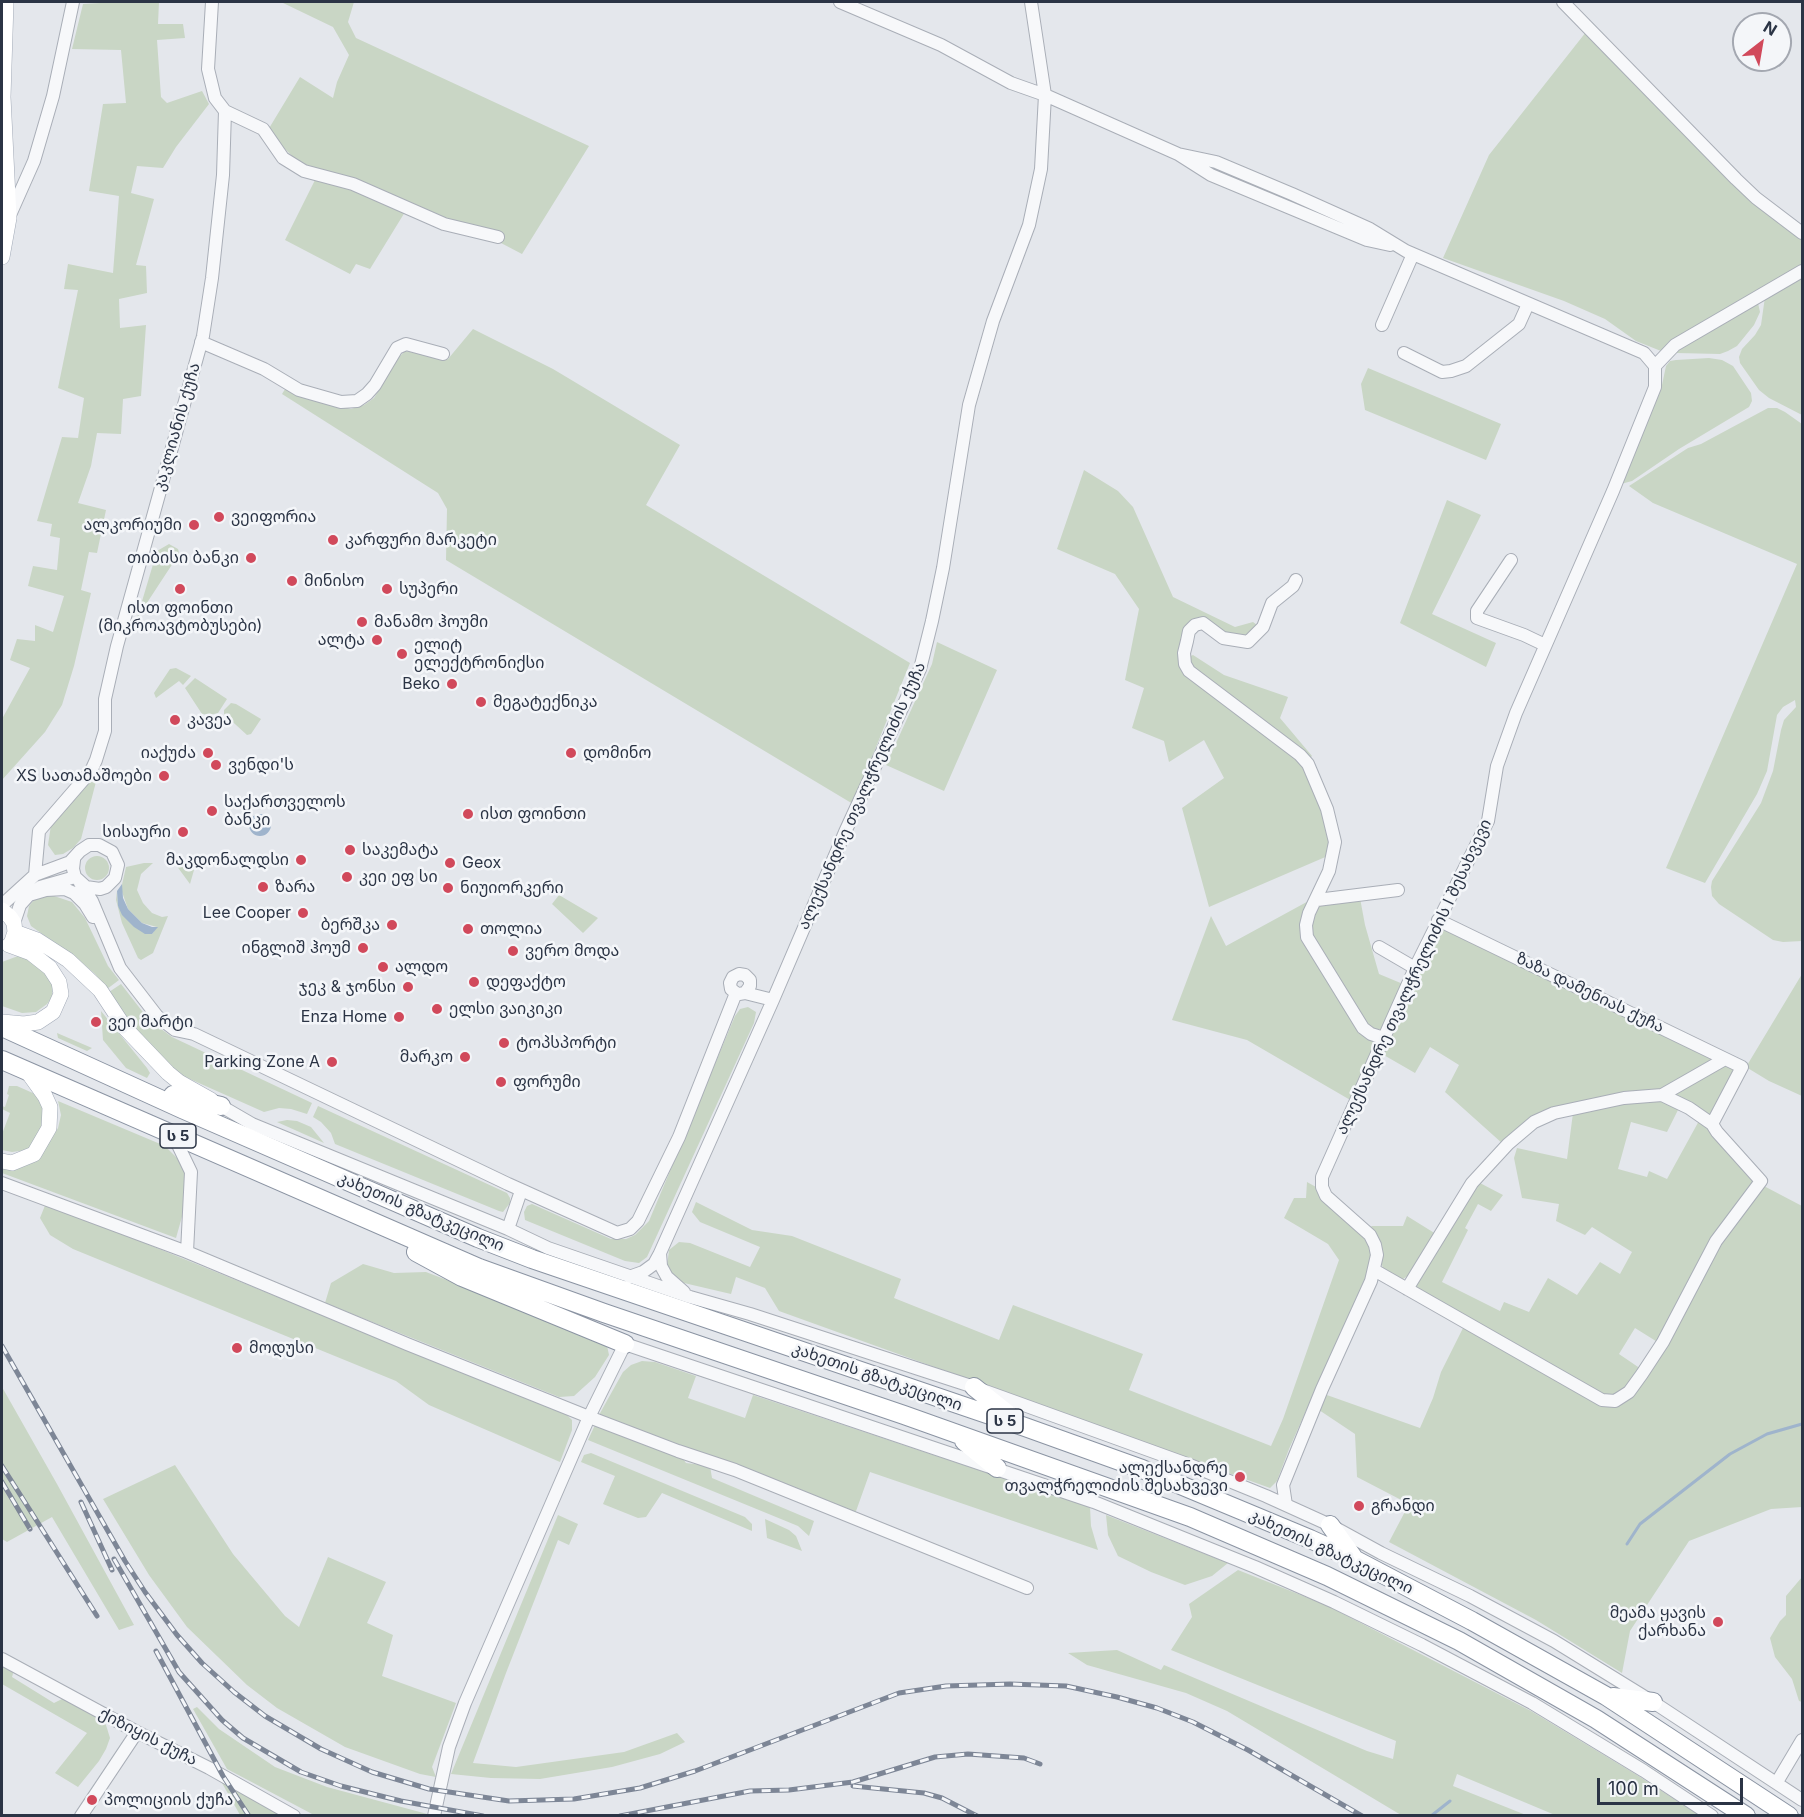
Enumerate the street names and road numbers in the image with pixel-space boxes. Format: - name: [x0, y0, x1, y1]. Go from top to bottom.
- street label: კაკლიანის ქუჩა: [149, 361, 205, 493]
- street label: ალექსანდრე თვალჭრელიძის ქუჩა: [794, 659, 930, 933]
- street label: ალექსანდრე თვალჭრელიძის I შესახვევი: [1332, 816, 1496, 1138]
- street label: ზაზა დამენიას ქუჩა: [1513, 949, 1667, 1037]
- road number: ს 5: [160, 1124, 196, 1148]
- street label: კახეთის გზატკეცილი: [335, 1168, 507, 1256]
- street label: კახეთის გზატკეცილი: [789, 1339, 965, 1415]
- road number: ს 5: [987, 1409, 1023, 1433]
- street label: კახეთის გზატკეცილი: [1246, 1506, 1416, 1598]
- street label: ქიზიყის ქუჩა: [96, 1704, 200, 1770]

